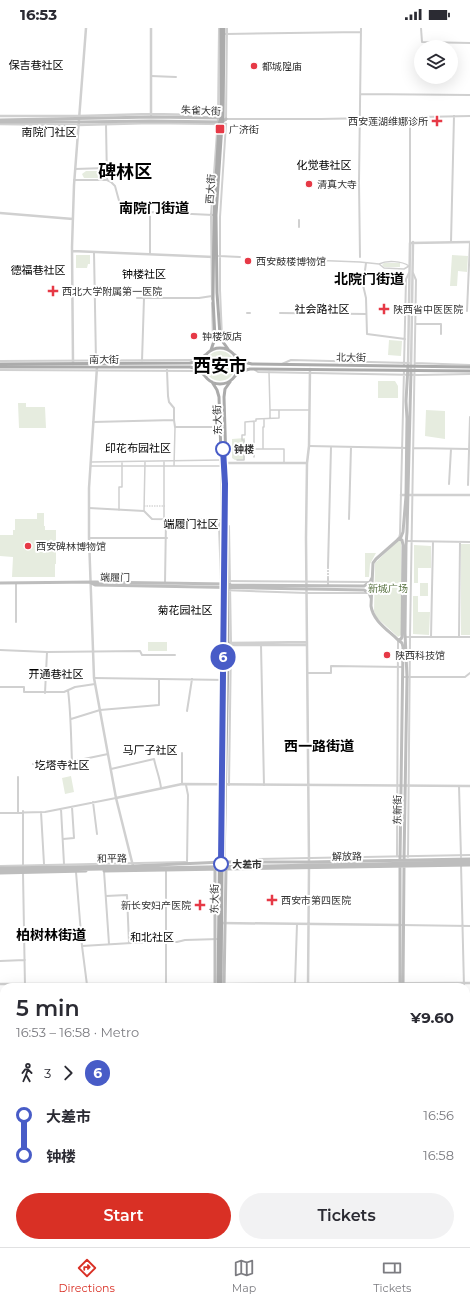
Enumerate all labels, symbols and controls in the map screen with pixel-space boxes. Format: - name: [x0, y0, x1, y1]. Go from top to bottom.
- text: 16:53: [20, 5, 57, 24]
- map controls: [414, 40, 458, 84]
- button: layers: [414, 40, 458, 84]
- district label: 保吉巷社区: [9, 58, 64, 72]
- place label: 都城隍庙: [262, 60, 302, 73]
- marker: 都城隍庙: [249, 61, 259, 71]
- street label: 朱雀大街: [181, 103, 221, 118]
- place label: 西安莲湖维娜诊所: [348, 115, 428, 128]
- marker: 西安莲湖维娜诊所: [431, 115, 443, 127]
- marker: 广济街: [214, 123, 226, 135]
- place label: 广济街: [229, 123, 259, 136]
- district label: 南院门社区: [22, 125, 77, 139]
- district label: 化觉巷社区: [297, 158, 352, 172]
- district label: 碑林区: [98, 161, 152, 183]
- street label: 西大街: [203, 174, 218, 204]
- place label: 清真大寺: [317, 178, 357, 191]
- marker: 清真大寺: [304, 179, 314, 189]
- district label: 南院门街道: [119, 199, 189, 217]
- place label: 西安鼓楼博物馆: [256, 255, 326, 268]
- marker: 西安鼓楼博物馆: [243, 256, 253, 266]
- district label: 德福巷社区: [11, 263, 66, 277]
- district label: 钟楼社区: [122, 267, 166, 281]
- district label: 北院门街道: [334, 270, 404, 288]
- marker: 西北大学附属第一医院: [47, 285, 59, 297]
- place label: 西北大学附属第一医院: [62, 285, 162, 298]
- district label: 社会路社区: [295, 302, 350, 316]
- marker: 陕西省中医医院: [378, 303, 390, 315]
- place label: 陕西省中医医院: [393, 303, 463, 316]
- place label: 钟楼饭店: [202, 330, 242, 343]
- marker: 钟楼饭店: [189, 331, 199, 341]
- street label: 北大街: [336, 351, 366, 364]
- street label: 南大街: [89, 353, 119, 366]
- district label: 西安市: [193, 355, 247, 377]
- street label: 东大街: [210, 405, 225, 435]
- district label: 印花布园社区: [105, 441, 171, 455]
- marker: 钟楼: [215, 441, 231, 457]
- place label: 钟楼: [234, 443, 254, 456]
- district label: 端履门社区: [164, 517, 219, 531]
- place label: 西安碑林博物馆: [36, 540, 106, 553]
- marker: 西安碑林博物馆: [23, 541, 33, 551]
- street label: 端履门: [100, 571, 130, 584]
- park label: 新城广场: [368, 582, 408, 595]
- district label: 菊花园社区: [158, 603, 213, 617]
- line badge: 6: [210, 644, 236, 670]
- text: 6: [219, 648, 227, 666]
- place label: 陕西科技馆: [395, 649, 445, 662]
- marker: 陕西科技馆: [382, 650, 392, 660]
- district label: 开通巷社区: [29, 667, 84, 681]
- district label: 西一路街道: [284, 737, 354, 755]
- district label: 马厂子社区: [123, 743, 178, 757]
- district label: 圪塔寺社区: [35, 758, 90, 772]
- street label: 东新街: [391, 795, 404, 825]
- street label: 解放路: [332, 850, 362, 863]
- street label: 和平路: [97, 852, 127, 865]
- marker: 大差市: [213, 856, 229, 872]
- place label: 大差市: [232, 858, 262, 871]
- street label: 东大街: [208, 884, 221, 914]
- marker: 西安市第四医院: [266, 894, 278, 906]
- place label: 西安市第四医院: [281, 894, 351, 907]
- place label: 新长安妇产医院: [121, 899, 191, 912]
- marker: 新长安妇产医院: [194, 899, 206, 911]
- district label: 柏树林街道: [16, 926, 86, 944]
- district label: 和北社区: [130, 930, 174, 944]
- text: 5 min: [16, 995, 80, 1022]
- text: ¥9.60: [410, 1008, 454, 1027]
- text: 16:53 – 16:58 · Metro: [16, 1024, 139, 1040]
- icon: walk: [16, 1062, 38, 1084]
- icon: forward: [57, 1062, 79, 1084]
- text: 6: [93, 1064, 102, 1082]
- text: 3: [44, 1065, 51, 1081]
- text: 大差市: [46, 1107, 91, 1126]
- text: 16:56: [423, 1107, 454, 1123]
- text: 钟楼: [46, 1147, 76, 1166]
- text: 16:58: [423, 1147, 454, 1163]
- button: Start: [16, 1193, 231, 1239]
- button: Tickets: [239, 1193, 454, 1239]
- tab: Directions: [58, 1257, 115, 1295]
- tab: Map: [232, 1257, 256, 1295]
- tab: Tickets: [373, 1257, 411, 1295]

